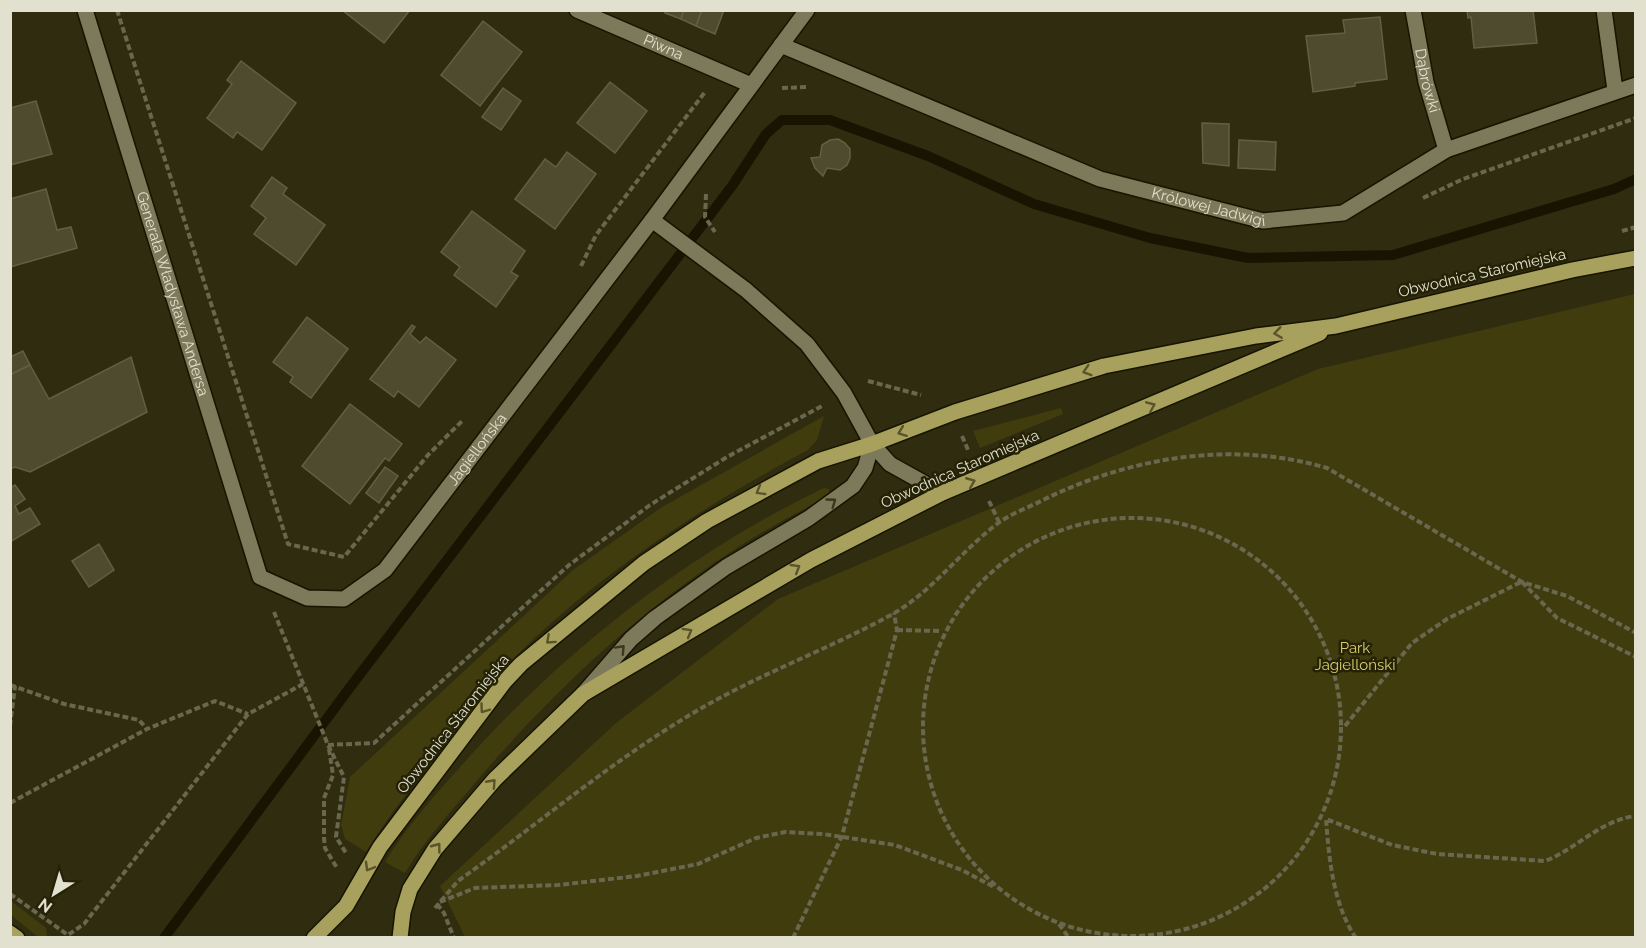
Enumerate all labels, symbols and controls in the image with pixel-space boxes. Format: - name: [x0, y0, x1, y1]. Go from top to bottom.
- street label: Piwna: [641, 31, 686, 64]
- street label: Dąbrówki: [1411, 47, 1444, 115]
- street label: Królowej Jadwigi: [1150, 184, 1266, 230]
- street label: Generała Władysława Andersa: [133, 189, 213, 398]
- street label: Obwodnica Staromiejska: [1396, 245, 1568, 301]
- one-way arrow: [1274, 327, 1283, 339]
- one-way arrow: [1082, 364, 1093, 376]
- one-way arrow: [1144, 401, 1155, 413]
- street label: Jagiellońska: [444, 410, 510, 489]
- one-way arrow: [897, 425, 908, 438]
- street label: Obwodnica Staromiejska: [878, 426, 1042, 512]
- one-way arrow: [965, 477, 976, 489]
- one-way arrow: [756, 484, 766, 495]
- one-way arrow: [825, 498, 836, 509]
- one-way arrow: [790, 564, 800, 576]
- one-way arrow: [682, 628, 692, 640]
- one-way arrow: [546, 633, 556, 644]
- park label: Park Jagielloński: [1315, 639, 1395, 674]
- one-way arrow: [614, 646, 625, 656]
- street label: Obwodnica Staromiejska: [393, 651, 513, 797]
- one-way arrow: [481, 703, 492, 714]
- one-way arrow: [485, 779, 496, 790]
- one-way arrow: [430, 842, 441, 853]
- one-way arrow: [365, 861, 377, 871]
- north arrow: [24, 864, 84, 924]
- text: N: [35, 894, 56, 917]

